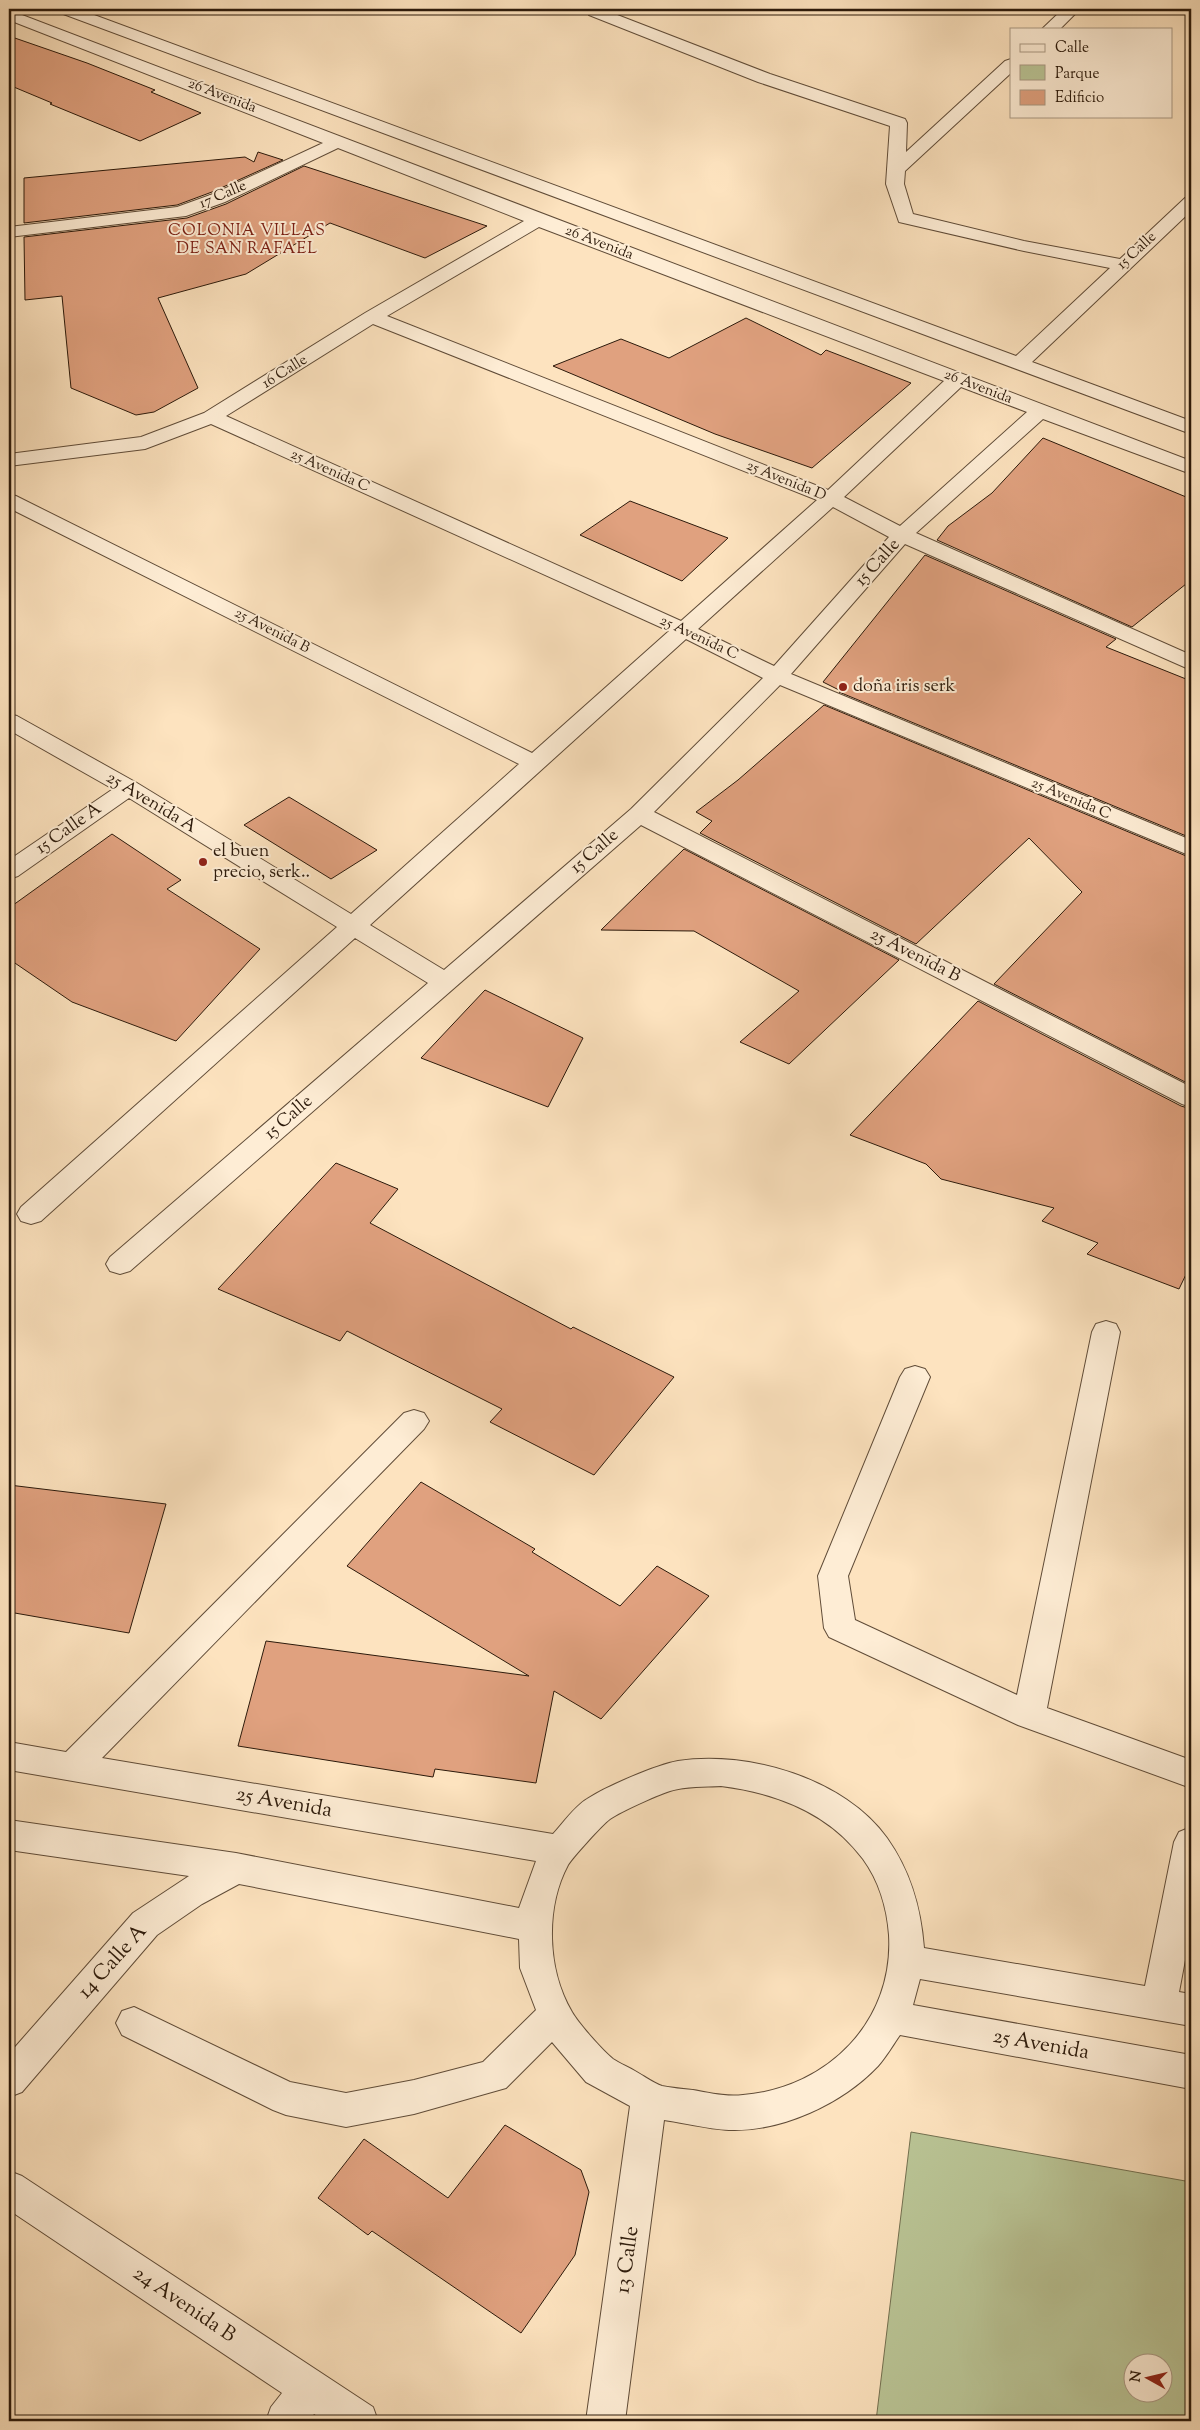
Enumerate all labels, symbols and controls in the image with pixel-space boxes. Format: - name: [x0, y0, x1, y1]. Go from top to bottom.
- legend: [1010, 28, 1172, 118]
- text: Calle: [1055, 38, 1089, 59]
- text: Parque: [1055, 64, 1099, 85]
- street label: 26 Avenida: [185, 73, 259, 119]
- text: Edificio: [1055, 88, 1104, 109]
- street label: 17 Calle: [196, 176, 250, 214]
- district label: COLONIA VILLAS DE SAN RAFAEL: [168, 220, 326, 261]
- street label: 26 Avenida: [562, 220, 636, 266]
- street label: 15 Calle: [1112, 227, 1162, 275]
- street label: 16 Calle: [258, 350, 312, 394]
- street label: 26 Avenida: [941, 364, 1015, 410]
- street label: 25 Avenida C: [287, 444, 373, 498]
- street label: 25 Avenida D: [743, 455, 829, 507]
- street label: 15 Calle: [849, 533, 907, 593]
- street label: 25 Avenida B: [231, 603, 314, 659]
- street label: 25 Avenida C: [656, 611, 742, 665]
- place label: doña iris serk: [853, 674, 956, 700]
- marker: doña iris serk: [837, 681, 849, 693]
- street label: 25 Avenida A: [101, 766, 202, 841]
- street label: 25 Avenida C: [1028, 773, 1114, 825]
- street label: 15 Calle A: [31, 797, 108, 861]
- street label: 15 Calle: [565, 824, 625, 880]
- place label: el buen precio, serk..: [213, 839, 310, 886]
- marker: el buen precio, serk..: [197, 856, 209, 868]
- street label: 25 Avenida B: [865, 922, 965, 990]
- street label: 15 Calle: [259, 1090, 319, 1146]
- street label: 25 Avenida: [233, 1780, 335, 1826]
- street label: 14 Calle A: [71, 1918, 155, 2006]
- street label: 25 Avenida: [990, 2022, 1092, 2068]
- street label: 13 Calle: [608, 2224, 648, 2296]
- street label: 24 Avenida B: [126, 2259, 242, 2351]
- north arrow: [1122, 2352, 1172, 2402]
- text: N: [1126, 2370, 1148, 2383]

